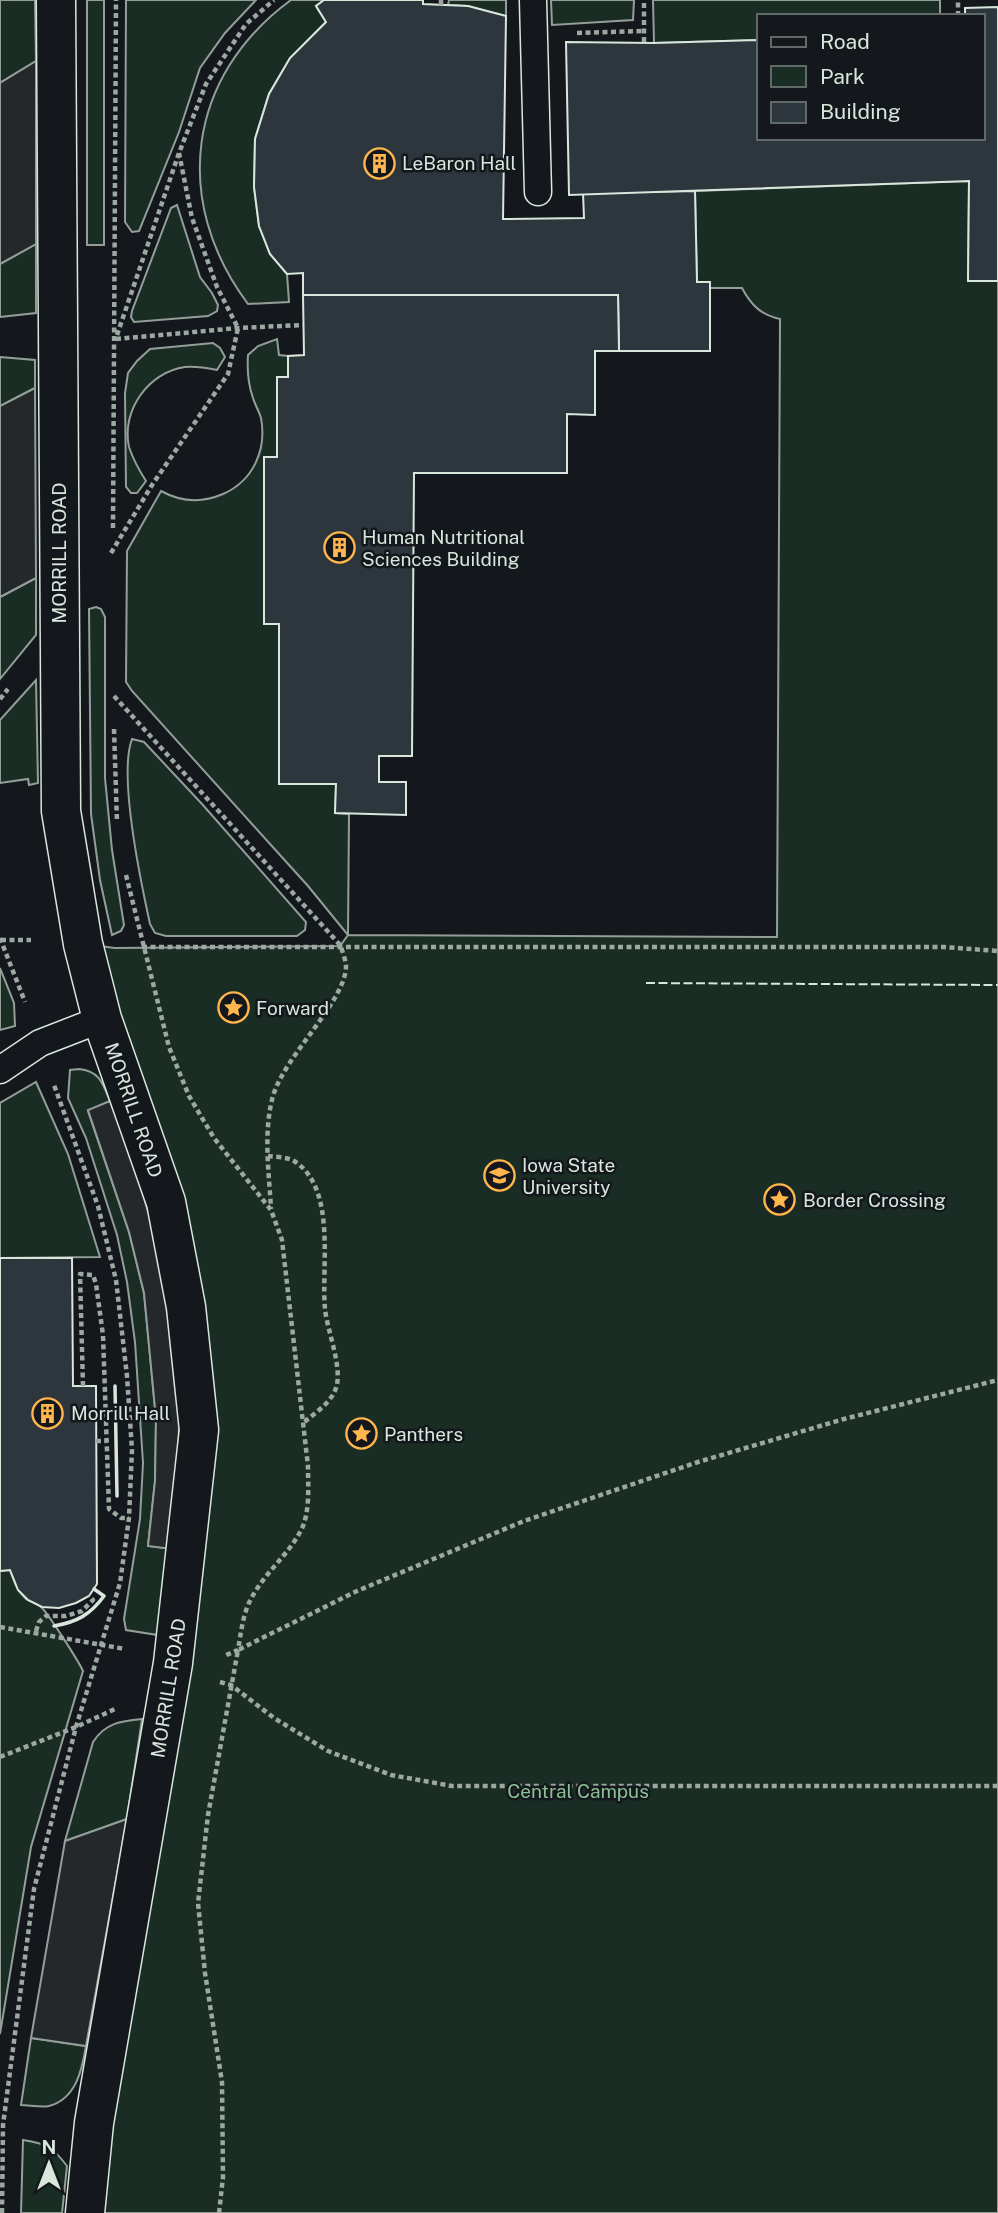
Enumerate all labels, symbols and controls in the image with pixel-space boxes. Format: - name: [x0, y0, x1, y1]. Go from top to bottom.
- legend: [757, 14, 984, 140]
- text: Road: [820, 29, 870, 54]
- text: Park: [820, 64, 865, 89]
- text: Building: [820, 99, 901, 124]
- building icon: LeBaron Hall: [362, 146, 396, 180]
- place label: LeBaron Hall: [402, 152, 516, 174]
- street label: MORRILL ROAD: [48, 482, 70, 624]
- place label: Human Nutritional Sciences Building: [362, 526, 525, 570]
- building icon: Human Nutritional Sciences Building: [322, 531, 356, 565]
- place icon: Forward: [216, 991, 250, 1025]
- place label: Forward: [256, 997, 329, 1019]
- street label: MORRILL ROAD: [101, 1040, 167, 1180]
- place label: Iowa State University: [522, 1154, 615, 1198]
- school or university icon: Iowa State University: [482, 1159, 516, 1193]
- place icon: Border Crossing: [763, 1183, 797, 1217]
- place label: Border Crossing: [803, 1189, 946, 1211]
- building icon: Morrill Hall: [31, 1396, 65, 1430]
- place label: Morrill Hall: [71, 1402, 170, 1424]
- place icon: Panthers: [344, 1417, 378, 1451]
- place label: Panthers: [384, 1423, 463, 1445]
- street label: MORRILL ROAD: [146, 1617, 190, 1759]
- park label: Central Campus: [507, 1780, 649, 1802]
- north arrow: [14, 2129, 84, 2199]
- text: N: [42, 2136, 56, 2158]

